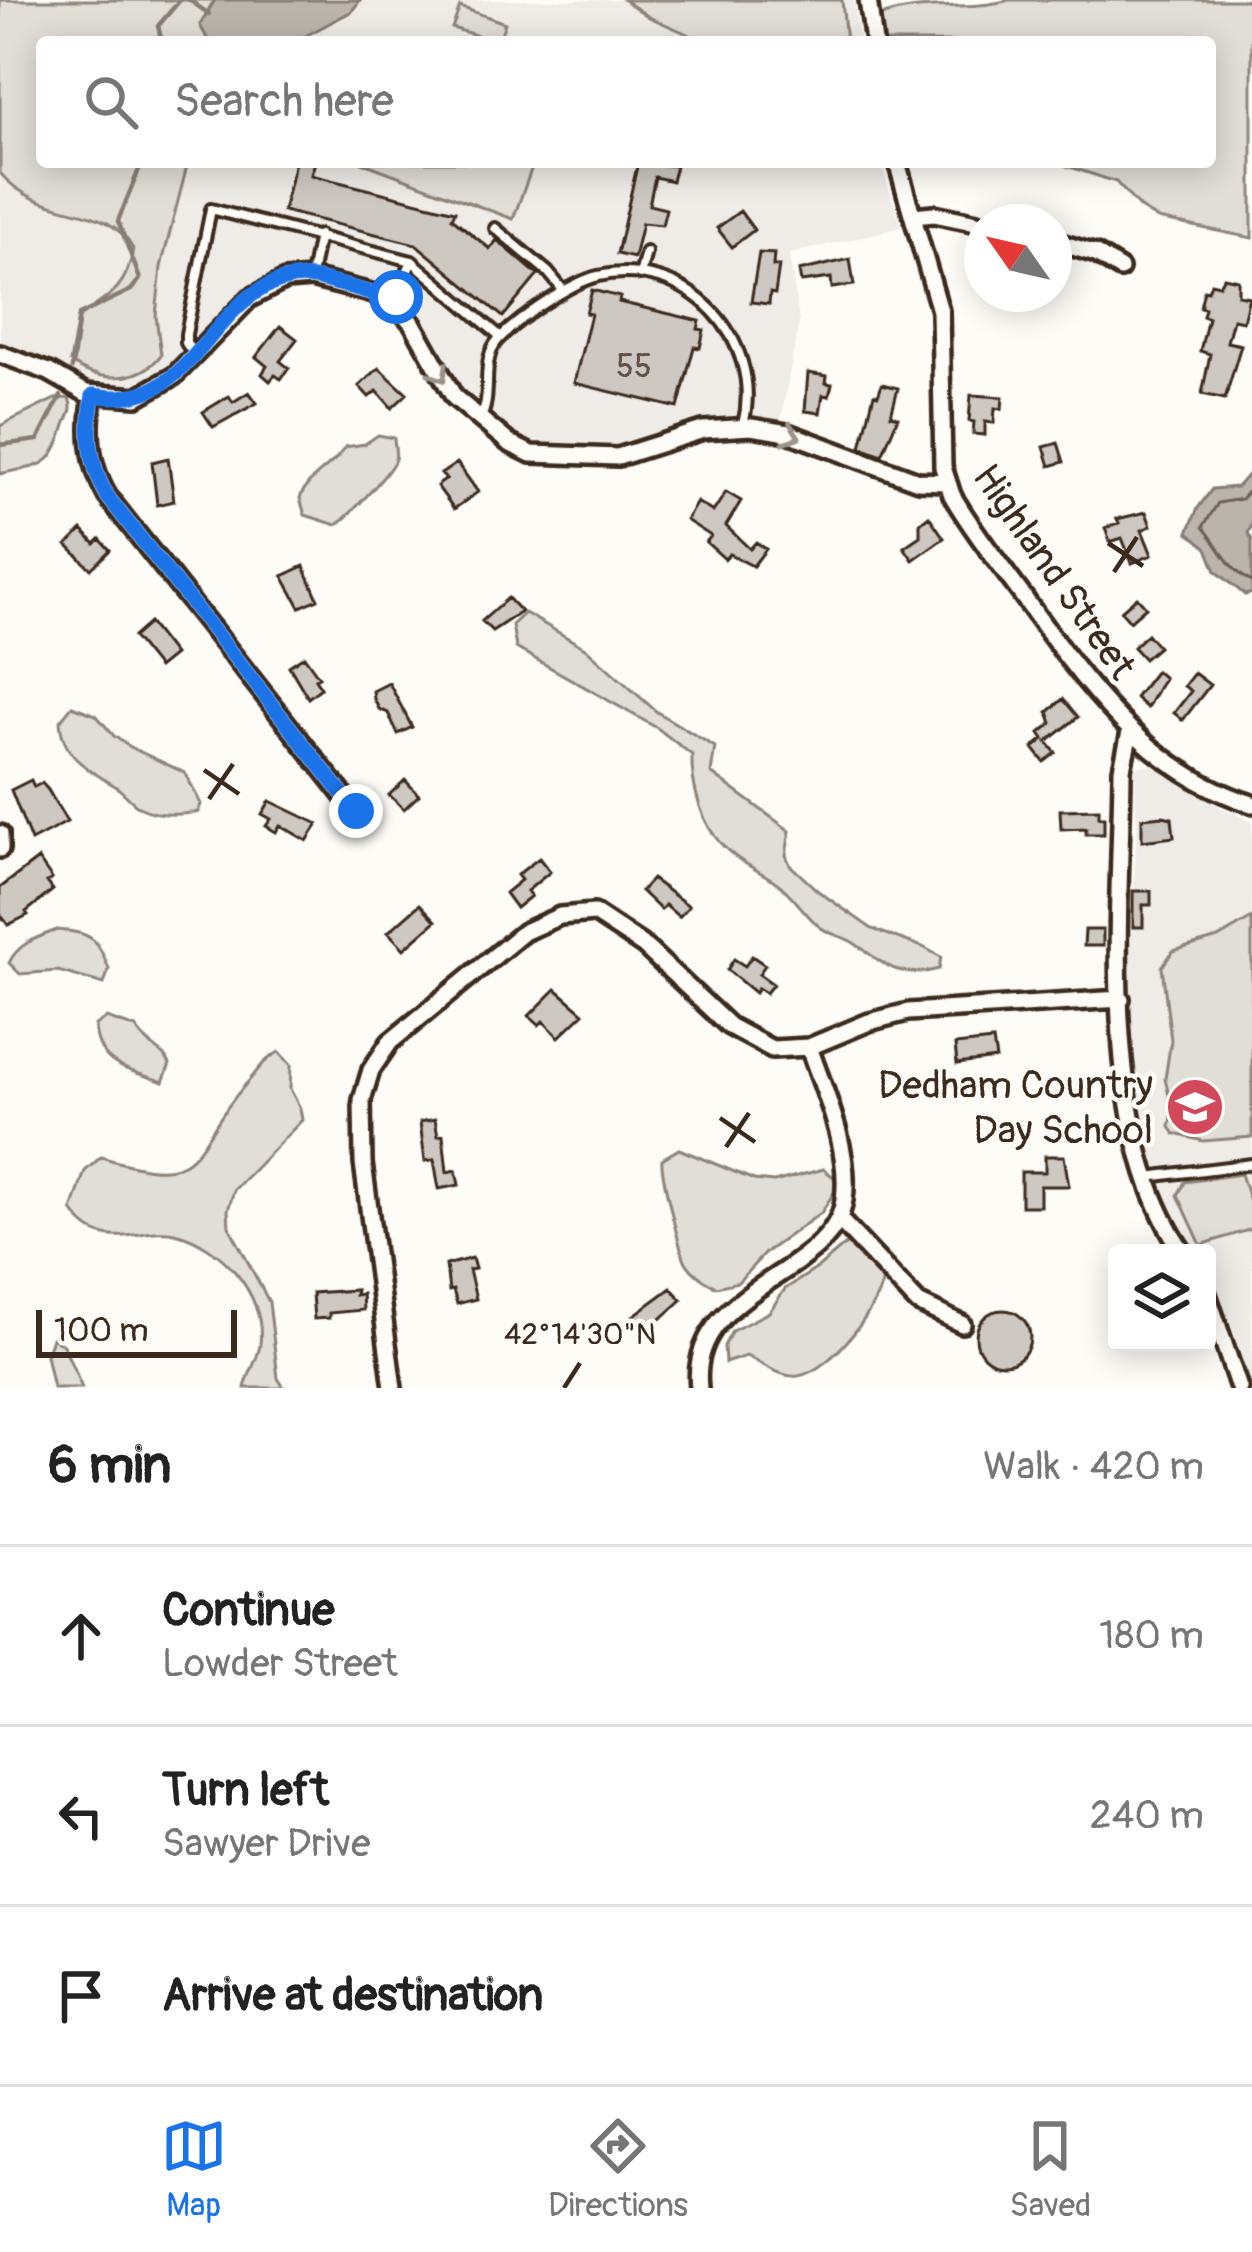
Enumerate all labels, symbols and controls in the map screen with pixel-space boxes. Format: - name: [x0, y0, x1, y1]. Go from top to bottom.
- search box: [36, 36, 1216, 168]
- icon: search: [78, 69, 144, 135]
- text: Search here: [174, 74, 394, 130]
- north arrow: [964, 204, 1072, 312]
- route start: [369, 270, 423, 324]
- house number: 55: [616, 346, 652, 387]
- one-way arrow: [426, 362, 449, 383]
- one-way arrow: [781, 421, 802, 446]
- street label: Highland Street: [962, 455, 1146, 689]
- route end: [329, 784, 383, 838]
- place label: Dedham Country Day School: [878, 1061, 1153, 1155]
- school or university icon: Dedham Country Day School: [1164, 1076, 1226, 1138]
- map controls: [1108, 1244, 1216, 1352]
- button: layers: [1108, 1244, 1216, 1352]
- scale bar: [36, 1304, 237, 1357]
- text: 100 m: [54, 1310, 148, 1351]
- text: 42°14'30"N: [504, 1316, 656, 1353]
- text: 6 min: [48, 1434, 171, 1498]
- text: Walk · 420 m: [983, 1442, 1204, 1491]
- text: Continue: [162, 1583, 335, 1639]
- icon: ahead: [48, 1603, 114, 1669]
- text: 180 m: [1099, 1611, 1204, 1660]
- text: Lowder Street: [162, 1639, 398, 1688]
- text: Turn left: [162, 1763, 329, 1819]
- icon: left: [48, 1783, 114, 1849]
- text: 240 m: [1090, 1791, 1204, 1840]
- text: Sawyer Drive: [162, 1819, 370, 1868]
- icon: arrive: [48, 1963, 114, 2029]
- text: Arrive at destination: [162, 1968, 543, 2024]
- tab: Map: [161, 2113, 227, 2226]
- tab: Directions: [548, 2113, 688, 2226]
- tab: Saved: [1009, 2113, 1091, 2226]

